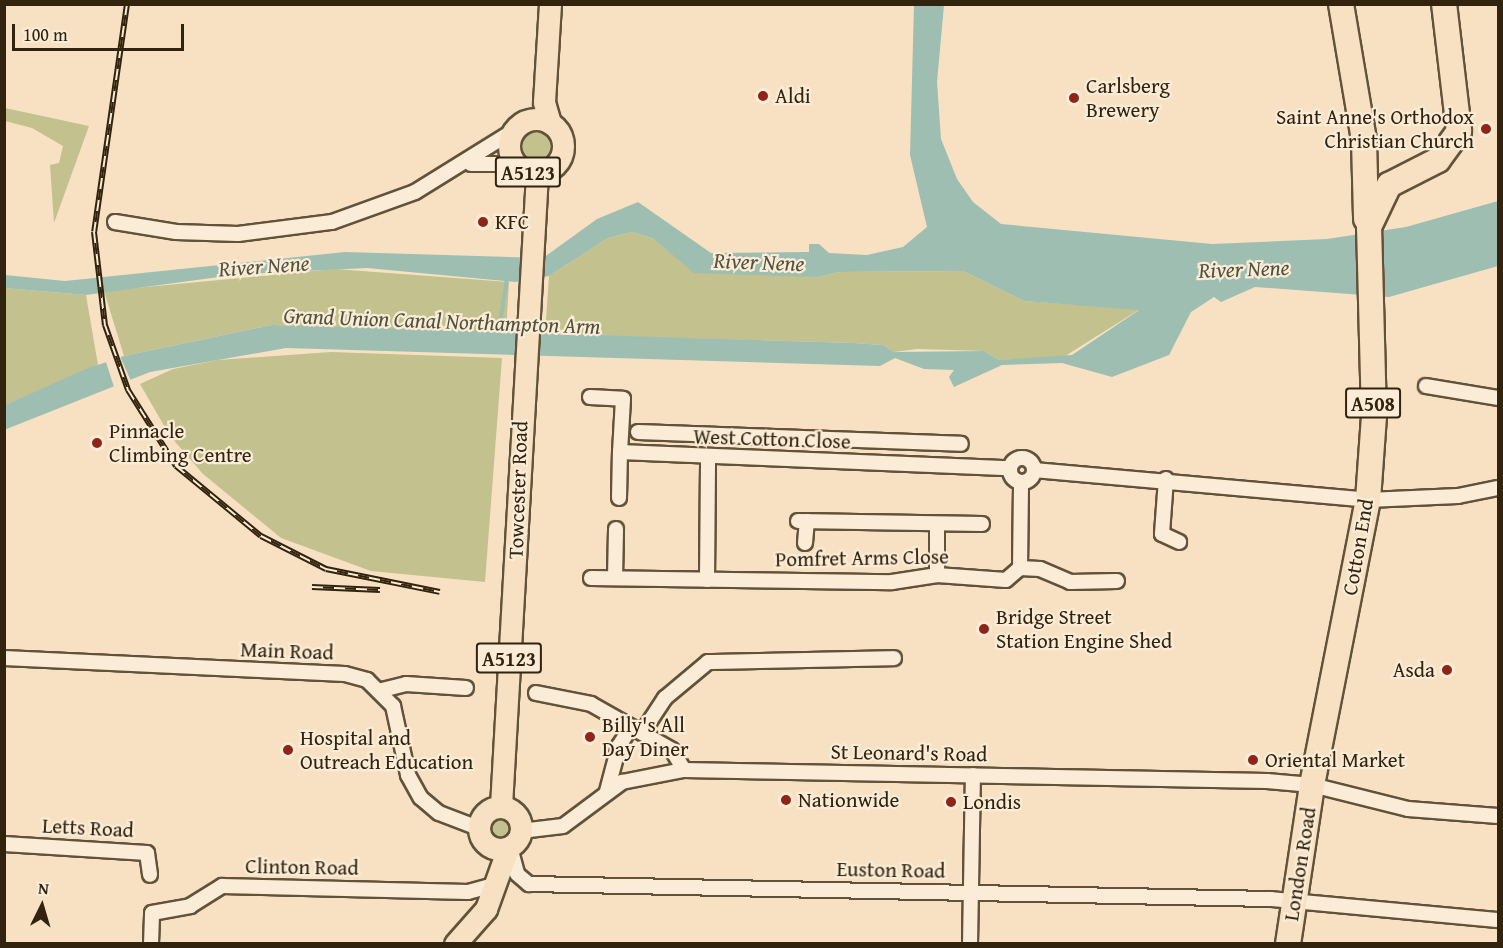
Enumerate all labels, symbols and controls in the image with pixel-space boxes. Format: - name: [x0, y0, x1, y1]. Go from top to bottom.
- scale bar: [15, 12, 188, 50]
- text: 100 m: [23, 21, 68, 48]
- place label: Carlsberg Brewery: [1086, 73, 1170, 123]
- place label: Aldi: [775, 83, 811, 109]
- marker: Aldi: [756, 89, 770, 103]
- marker: Carlsberg Brewery: [1067, 91, 1081, 105]
- place label: Saint Anne's Orthodox Christian Church: [1276, 104, 1474, 154]
- marker: Saint Anne's Orthodox Christian Church: [1479, 122, 1493, 136]
- road number: A5123: [494, 155, 562, 189]
- place label: KFC: [495, 209, 529, 235]
- marker: KFC: [476, 215, 490, 229]
- water label: River Nene: [713, 247, 805, 277]
- water label: River Nene: [218, 250, 310, 282]
- water label: River Nene: [1198, 254, 1290, 284]
- water label: Grand Union Canal Northampton Arm: [283, 302, 601, 340]
- road number: A508: [1344, 386, 1402, 420]
- place label: Pinnacle Climbing Centre: [109, 418, 252, 468]
- street label: Towcester Road: [503, 420, 533, 560]
- street label: West Cotton Close: [693, 424, 851, 454]
- marker: Pinnacle Climbing Centre: [90, 436, 104, 450]
- street label: Cotton End: [1337, 497, 1379, 597]
- street label: Pomfret Arms Close: [775, 544, 949, 572]
- place label: Bridge Street Station Engine Shed: [996, 604, 1172, 654]
- marker: Bridge Street Station Engine Shed: [977, 622, 991, 636]
- street label: Main Road: [240, 637, 334, 665]
- road number: A5123: [474, 641, 544, 675]
- place label: Asda: [1393, 657, 1435, 683]
- marker: Asda: [1440, 663, 1454, 677]
- place label: Billy's All Day Diner: [602, 712, 689, 762]
- place label: Hospital and Outreach Education: [300, 725, 473, 775]
- marker: Billy's All Day Diner: [583, 730, 597, 744]
- street label: St Leonard's Road: [830, 739, 988, 767]
- marker: Hospital and Outreach Education: [281, 743, 295, 757]
- place label: Oriental Market: [1265, 747, 1405, 773]
- marker: Oriental Market: [1246, 753, 1260, 767]
- place label: Nationwide: [798, 787, 899, 813]
- place label: Londis: [963, 789, 1021, 815]
- marker: Nationwide: [779, 793, 793, 807]
- marker: Londis: [944, 795, 958, 809]
- street label: London Road: [1279, 805, 1321, 923]
- street label: Letts Road: [41, 813, 135, 843]
- street label: Clinton Road: [245, 853, 359, 881]
- street label: Euston Road: [836, 856, 946, 884]
- north arrow: [12, 876, 72, 936]
- text: N: [37, 876, 50, 900]

